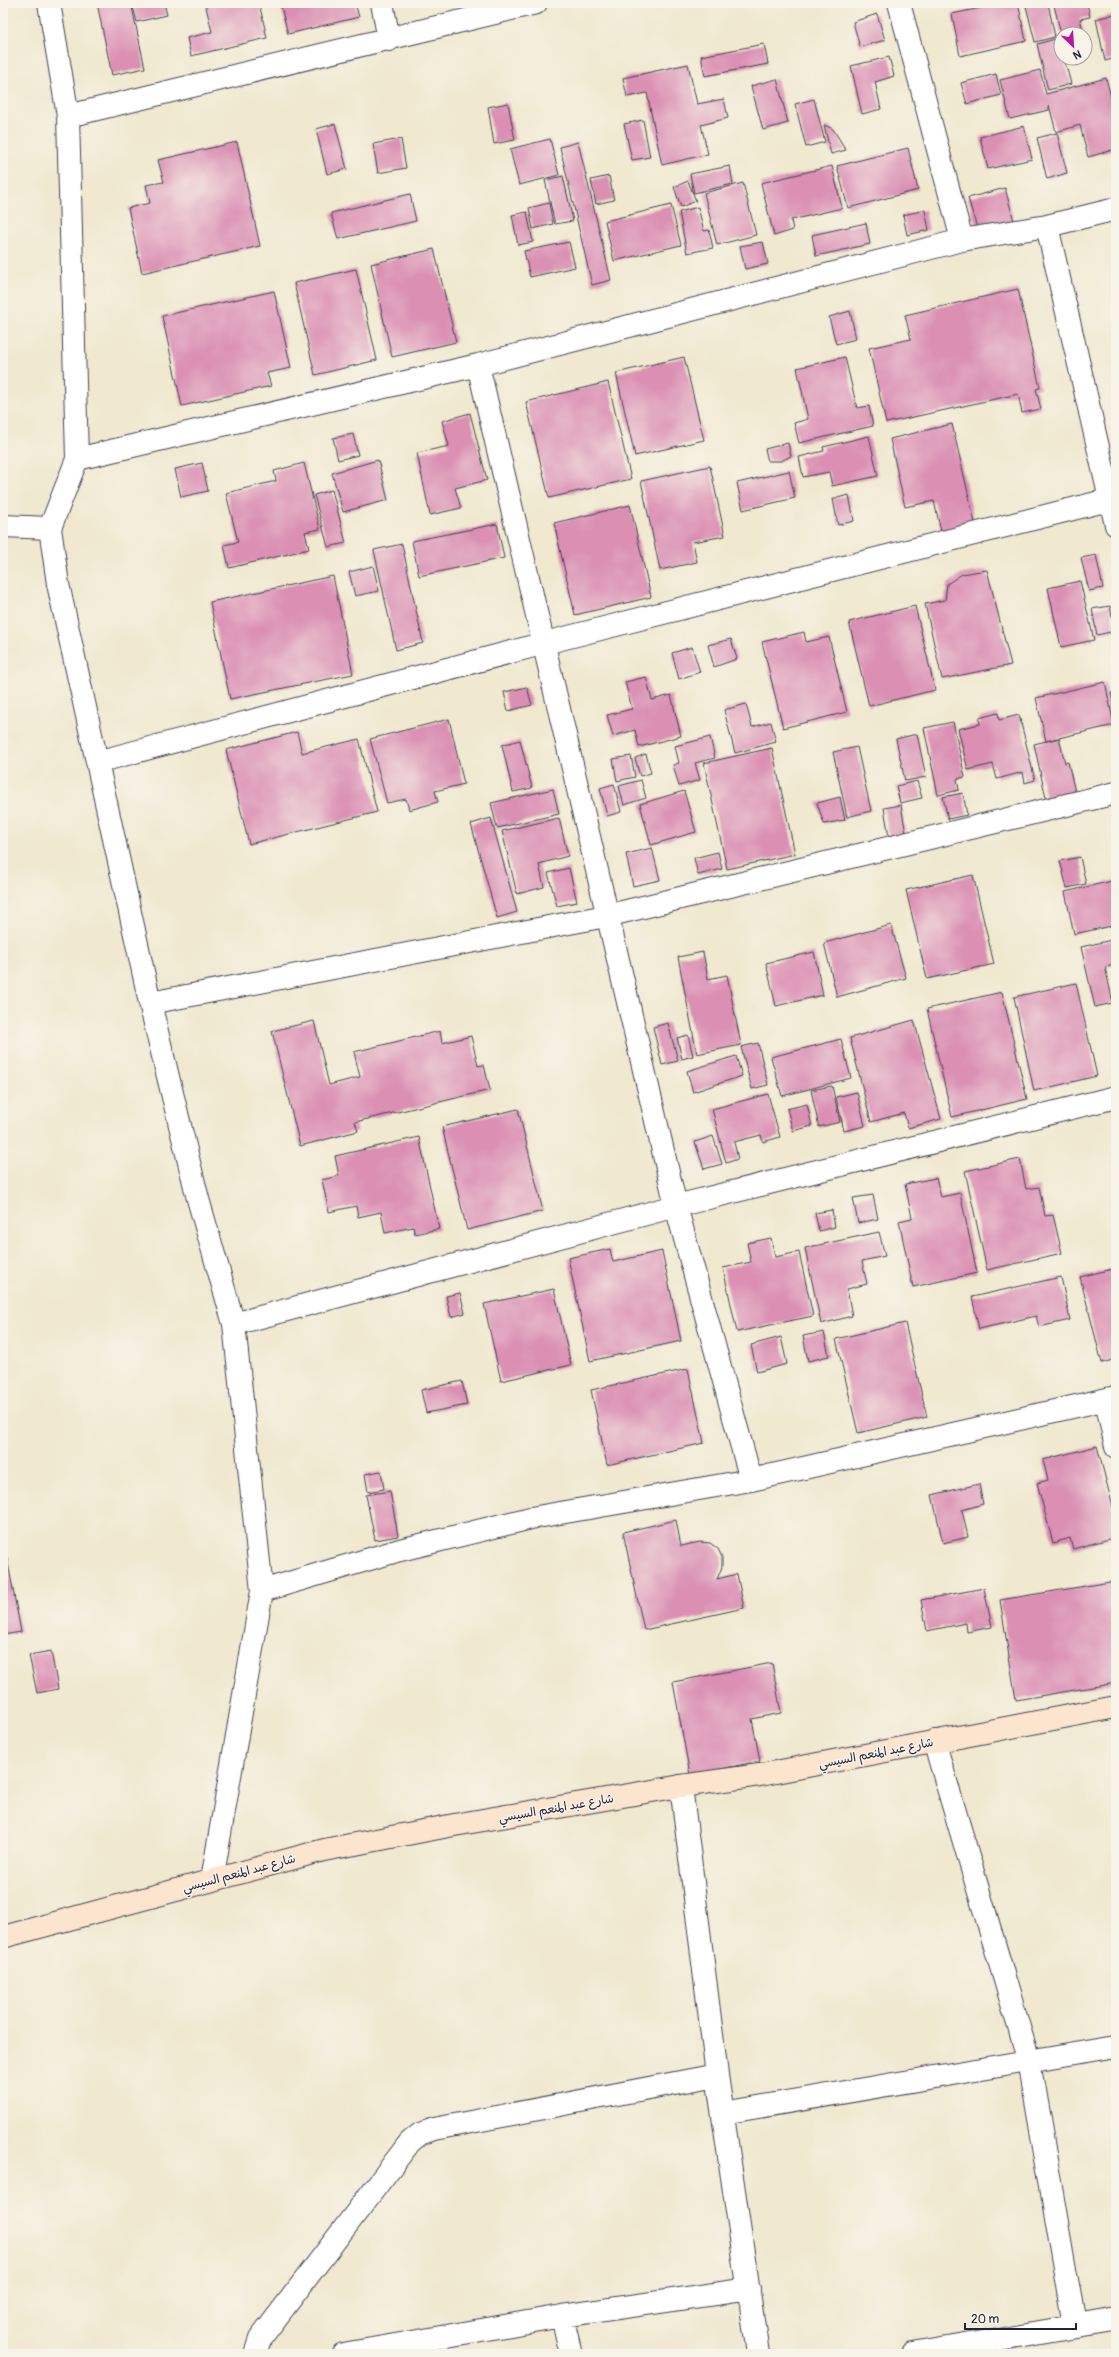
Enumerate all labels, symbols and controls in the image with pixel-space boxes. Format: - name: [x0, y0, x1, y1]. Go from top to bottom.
- north arrow: [1053, 26, 1093, 66]
- text: N: [1070, 47, 1083, 62]
- street label: شارع عبد المنعم السيسي: [817, 1735, 935, 1775]
- street label: شارع عبد المنعم السيسي: [497, 1791, 615, 1829]
- street label: شارع عبد المنعم السيسي: [181, 1851, 298, 1899]
- scale bar: [965, 2305, 1076, 2331]
- text: 20 m: [971, 2312, 1000, 2327]

